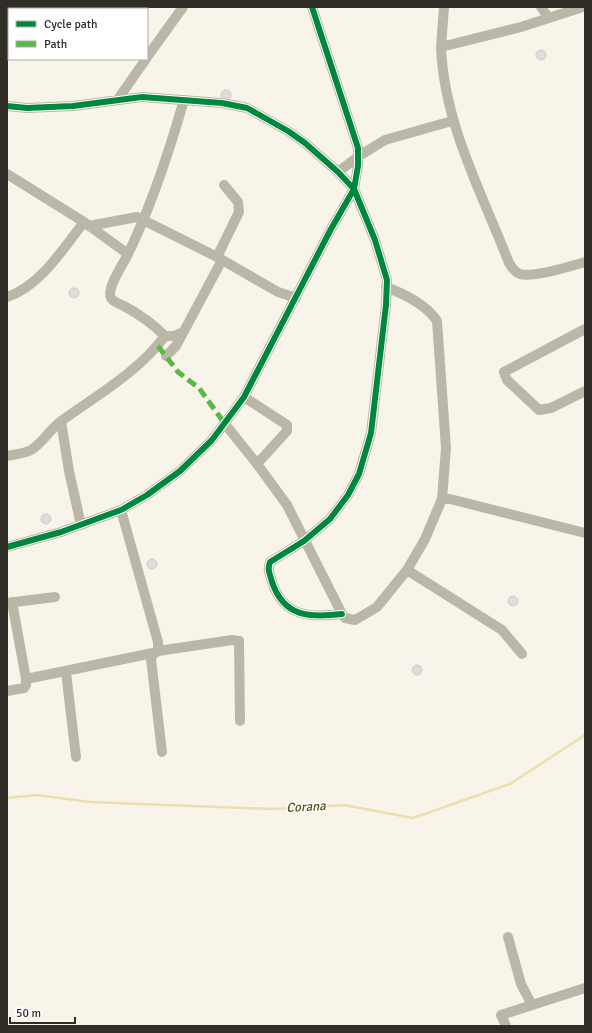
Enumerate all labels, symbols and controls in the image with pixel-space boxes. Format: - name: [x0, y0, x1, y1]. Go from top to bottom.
- legend: [8, 8, 148, 60]
- text: Cycle path: [44, 17, 97, 32]
- text: Path: [44, 37, 67, 52]
- water label: Corana: [286, 798, 327, 816]
- scale bar: [10, 999, 75, 1025]
- text: 50 m: [16, 1006, 41, 1021]

